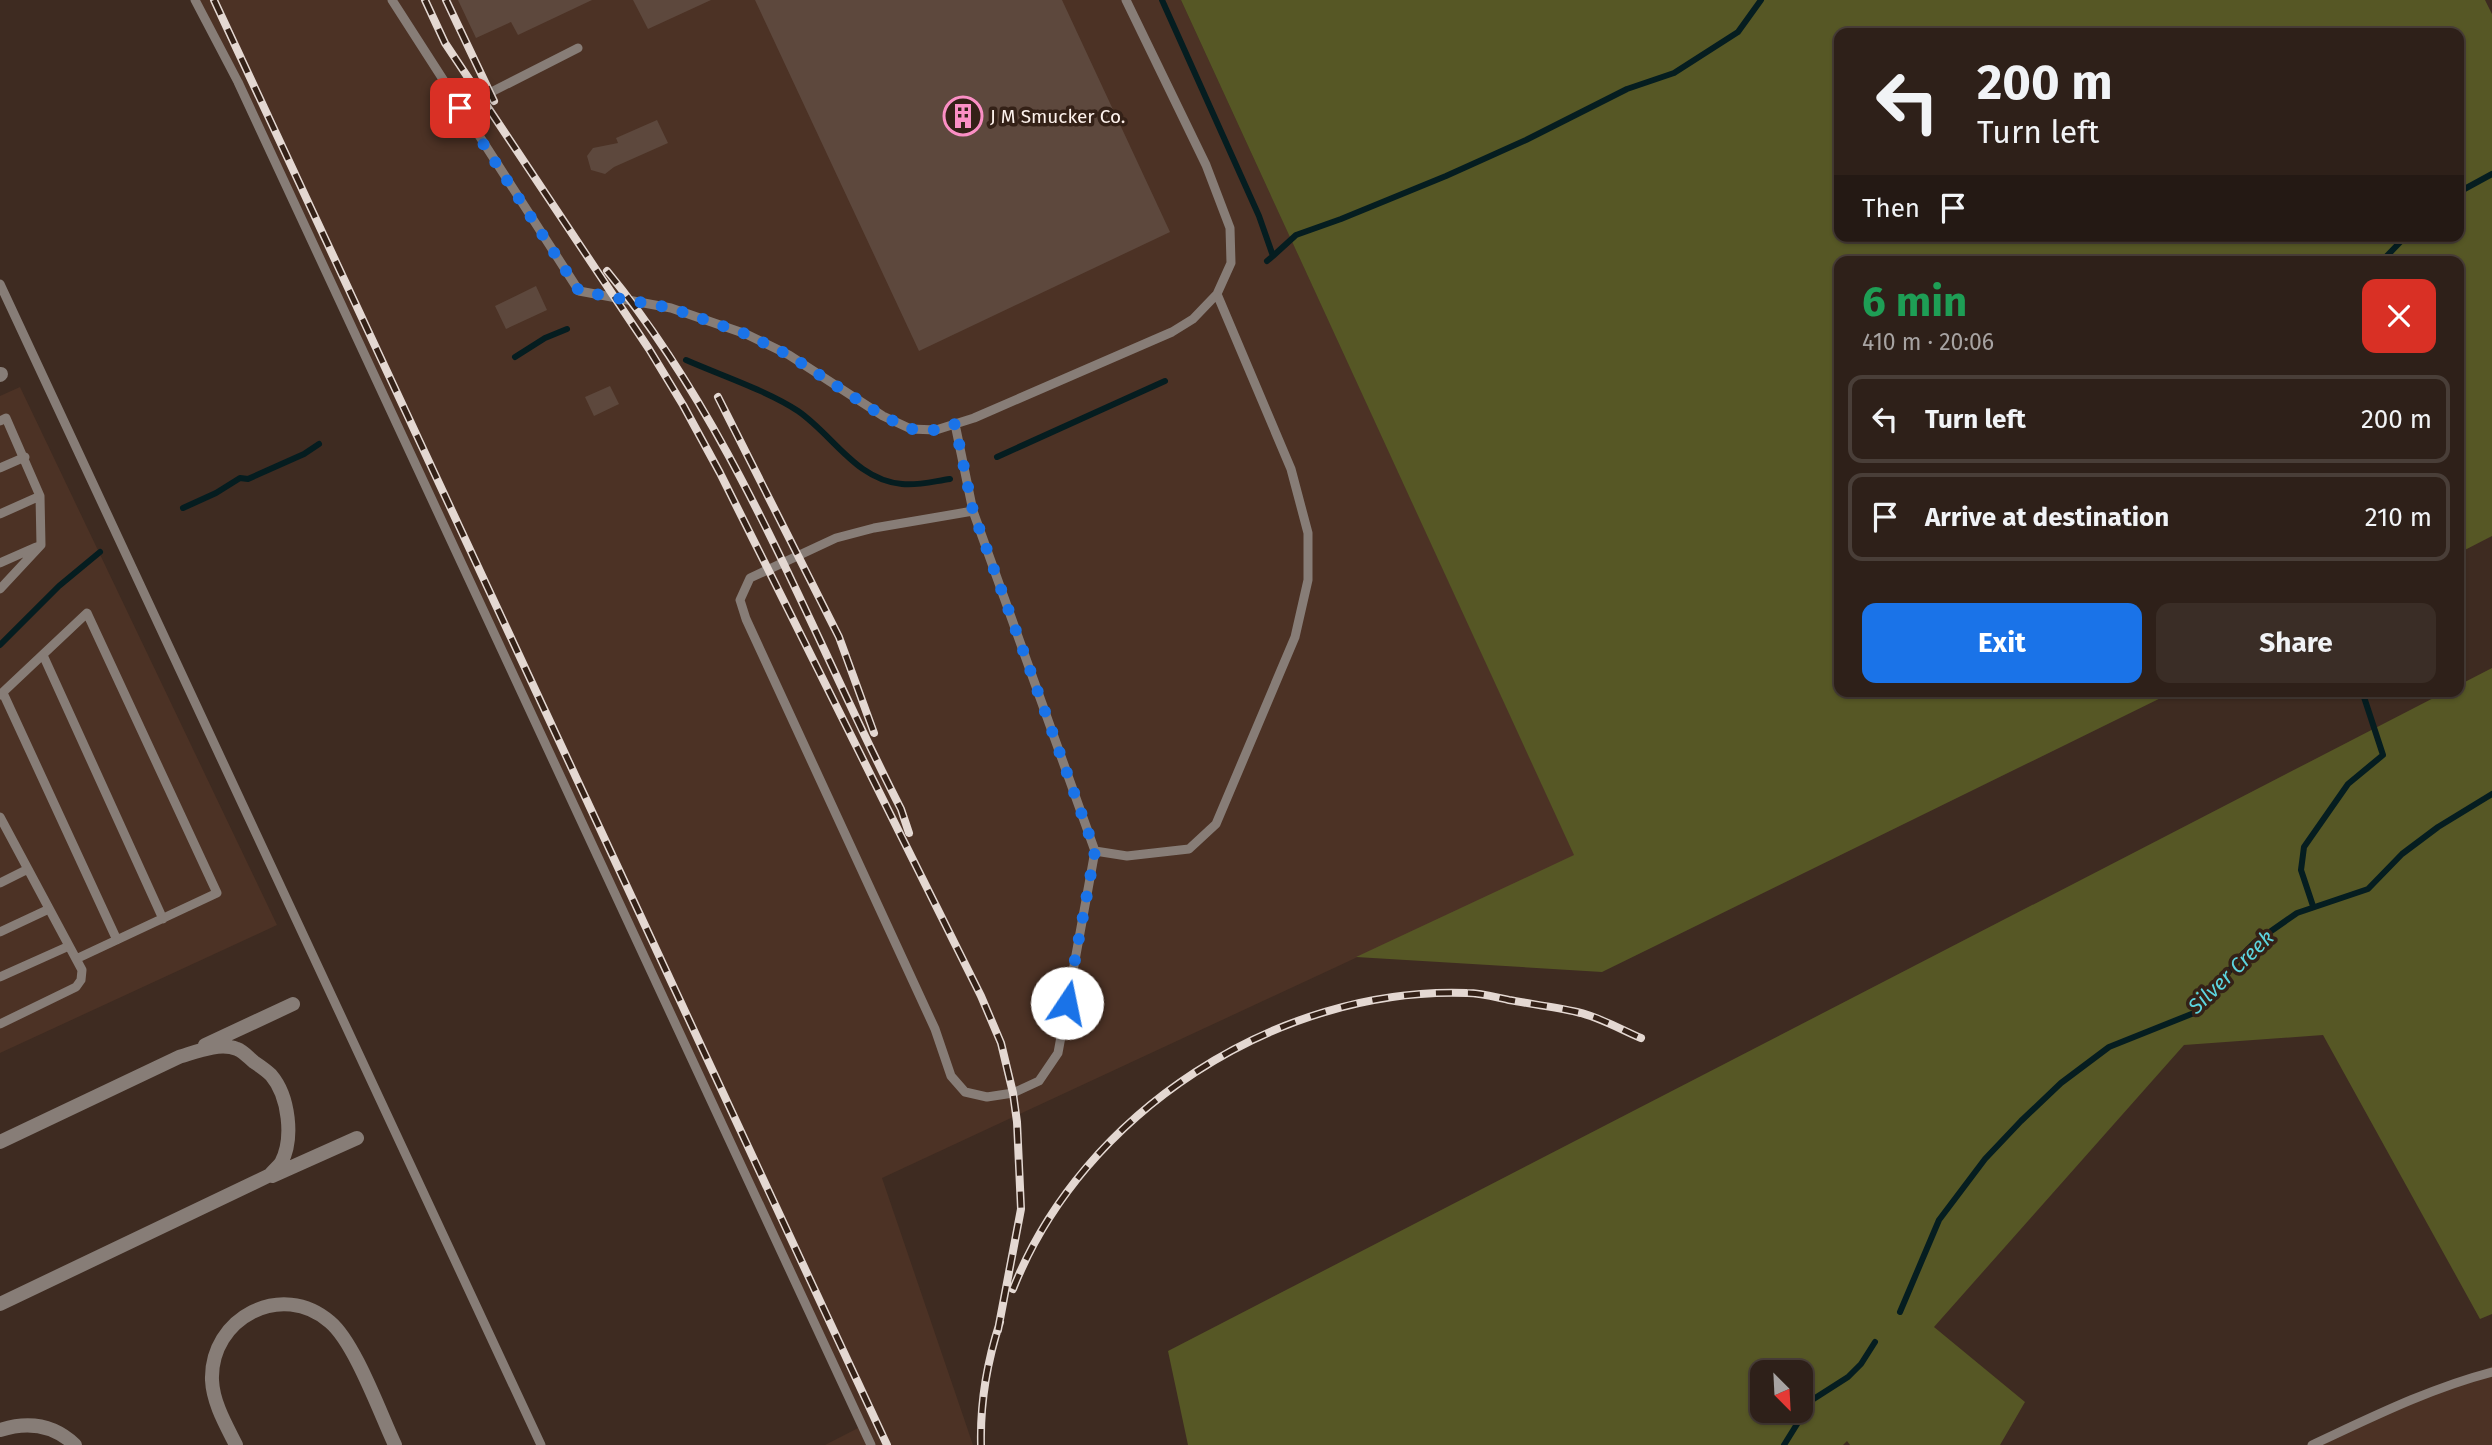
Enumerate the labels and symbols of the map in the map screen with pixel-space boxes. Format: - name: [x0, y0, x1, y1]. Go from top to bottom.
- pin: [430, 78, 490, 138]
- building icon: J M Smucker Co.: [942, 95, 984, 137]
- place label: J M Smucker Co.: [990, 105, 1125, 128]
- water label: Silver Creek: [2182, 925, 2279, 1020]
- position arrow: [1030, 966, 1104, 1040]
- north arrow: [1750, 1360, 1813, 1423]

